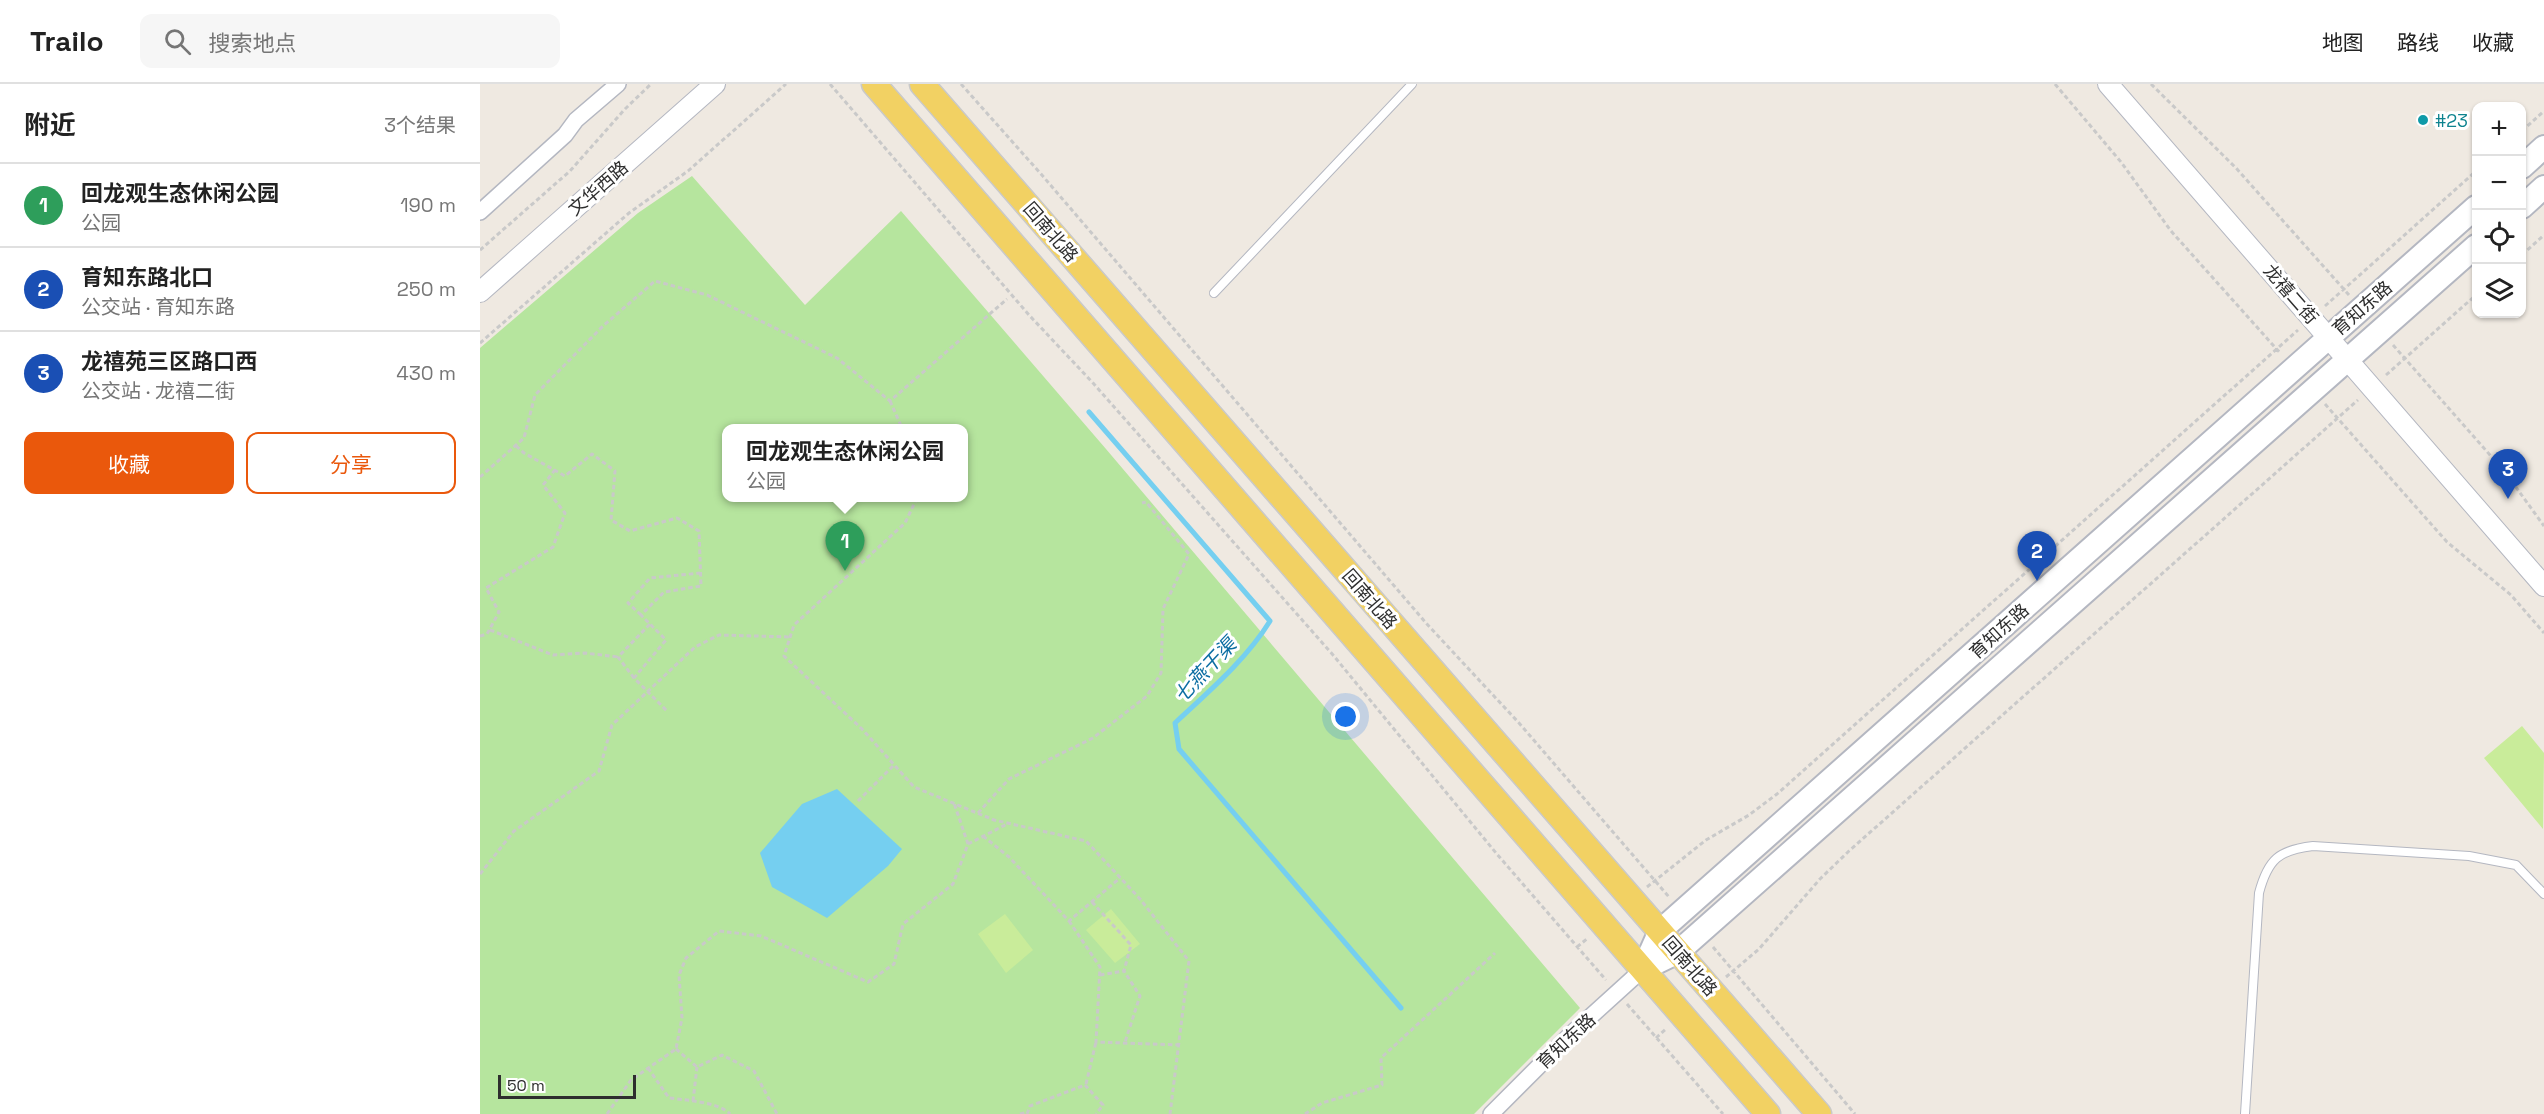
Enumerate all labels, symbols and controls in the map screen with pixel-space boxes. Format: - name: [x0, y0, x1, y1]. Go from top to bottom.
- search box: [140, 14, 560, 68]
- text: Trailo: [30, 23, 104, 59]
- icon: search: [161, 25, 194, 58]
- text: 搜索地点: [209, 29, 297, 57]
- text: 地图: [2322, 29, 2364, 56]
- text: 路线: [2397, 29, 2439, 56]
- text: 收藏: [2472, 29, 2514, 56]
- map controls: [2472, 102, 2526, 318]
- button: +: [2472, 102, 2526, 156]
- text: 附近: [24, 108, 76, 142]
- place label: #23: [2435, 109, 2468, 132]
- text: 3个结果: [384, 112, 456, 138]
- marker: #23: [2416, 113, 2430, 127]
- street label: 文华西路: [563, 156, 633, 220]
- button: −: [2472, 156, 2526, 210]
- text: 回龙观生态休闲公园: [81, 179, 279, 207]
- text: 1: [39, 192, 48, 218]
- text: 190 m: [400, 192, 456, 218]
- street label: 回南北路: [1019, 197, 1083, 267]
- text: 公园: [81, 210, 121, 236]
- button: locate: [2472, 210, 2526, 264]
- street label: 龙禧二街: [2259, 259, 2323, 329]
- text: 育知东路北口: [81, 263, 213, 291]
- button: layers: [2472, 264, 2526, 318]
- text: 2: [38, 276, 49, 302]
- text: 250 m: [397, 276, 456, 302]
- street label: 育知东路: [2327, 276, 2397, 340]
- text: 公交站 · 育知东路: [81, 294, 235, 320]
- text: 龙禧苑三区路口西: [81, 347, 257, 375]
- text: 3: [37, 360, 50, 386]
- text: 430 m: [396, 360, 456, 386]
- text: 公交站 · 龙禧二街: [81, 378, 235, 404]
- popup: [722, 424, 968, 502]
- button: 收藏: [24, 432, 234, 494]
- button: 分享: [246, 432, 456, 494]
- text: 回龙观生态休闲公园: [746, 437, 944, 465]
- pin: 3: [2488, 450, 2528, 499]
- text: 公园: [746, 468, 786, 494]
- pin: 1: [826, 522, 865, 571]
- pin: 2: [2018, 532, 2056, 581]
- street label: 回南北路: [1338, 564, 1402, 634]
- street label: 育知东路: [1965, 598, 2033, 664]
- water label: 七燕干渠: [1168, 630, 1244, 708]
- your location: [1331, 702, 1360, 731]
- street label: 回南北路: [1658, 931, 1722, 1001]
- street label: 育知东路: [1532, 1008, 1600, 1074]
- scale bar: [498, 1072, 636, 1100]
- text: 50 m: [507, 1075, 545, 1096]

